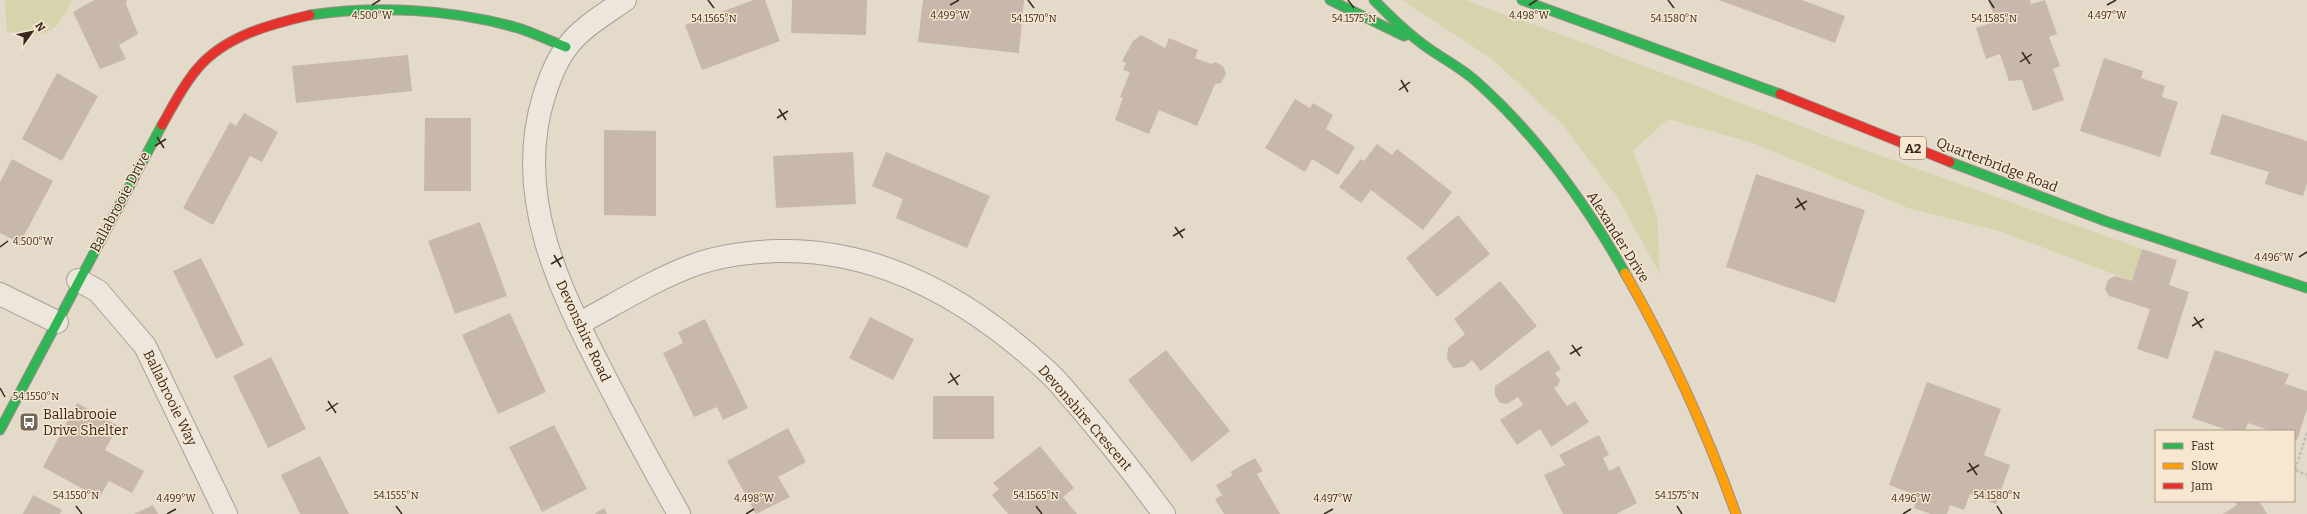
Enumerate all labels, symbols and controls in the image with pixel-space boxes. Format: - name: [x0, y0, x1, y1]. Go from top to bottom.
- text: 4.500°W: [352, 10, 393, 22]
- text: 4.499°W: [930, 10, 971, 22]
- text: 4.498°W: [1509, 10, 1550, 22]
- text: 4.497°W: [2087, 10, 2127, 22]
- north arrow: [12, 12, 52, 52]
- text: 54.1565°N: [691, 13, 737, 25]
- text: 54.1570°N: [1011, 13, 1057, 25]
- text: 54.1575°N: [1332, 13, 1376, 25]
- text: 54.1580°N: [1651, 13, 1698, 25]
- text: 54.1585°N: [1971, 13, 2017, 25]
- text: N: [32, 20, 48, 34]
- street label: Quarterbridge Road: [1934, 134, 2060, 196]
- road number: A2: [1900, 137, 1926, 159]
- street label: Ballabrooie Drive: [86, 149, 154, 255]
- street label: Alexander Drive: [1583, 188, 1653, 286]
- text: 4.500°W: [13, 236, 54, 248]
- text: 4.496°W: [2254, 252, 2295, 264]
- street label: Devonshire Road: [552, 277, 614, 385]
- street label: Ballabrooie Way: [139, 347, 201, 449]
- street label: Devonshire Crescent: [1034, 362, 1136, 474]
- text: 54.1550°N: [13, 391, 59, 403]
- place label: Ballabrooie Drive Shelter: [43, 406, 128, 439]
- bus stop icon: Ballabrooie Drive Shelter: [18, 411, 40, 433]
- legend: [2155, 430, 2295, 502]
- text: Fast: [2191, 439, 2215, 453]
- text: Slow: [2191, 459, 2218, 473]
- text: Jam: [2190, 479, 2213, 493]
- text: 54.1550°N: [53, 490, 99, 502]
- text: 54.1555°N: [373, 490, 419, 502]
- text: 54.1565°N: [1013, 490, 1059, 502]
- text: 54.1575°N: [1655, 490, 1699, 502]
- text: 54.1580°N: [1974, 490, 2021, 502]
- text: 4.499°W: [156, 493, 197, 505]
- text: 4.498°W: [734, 493, 775, 505]
- text: 4.497°W: [1313, 493, 1353, 505]
- text: 4.496°W: [1891, 493, 1932, 505]

